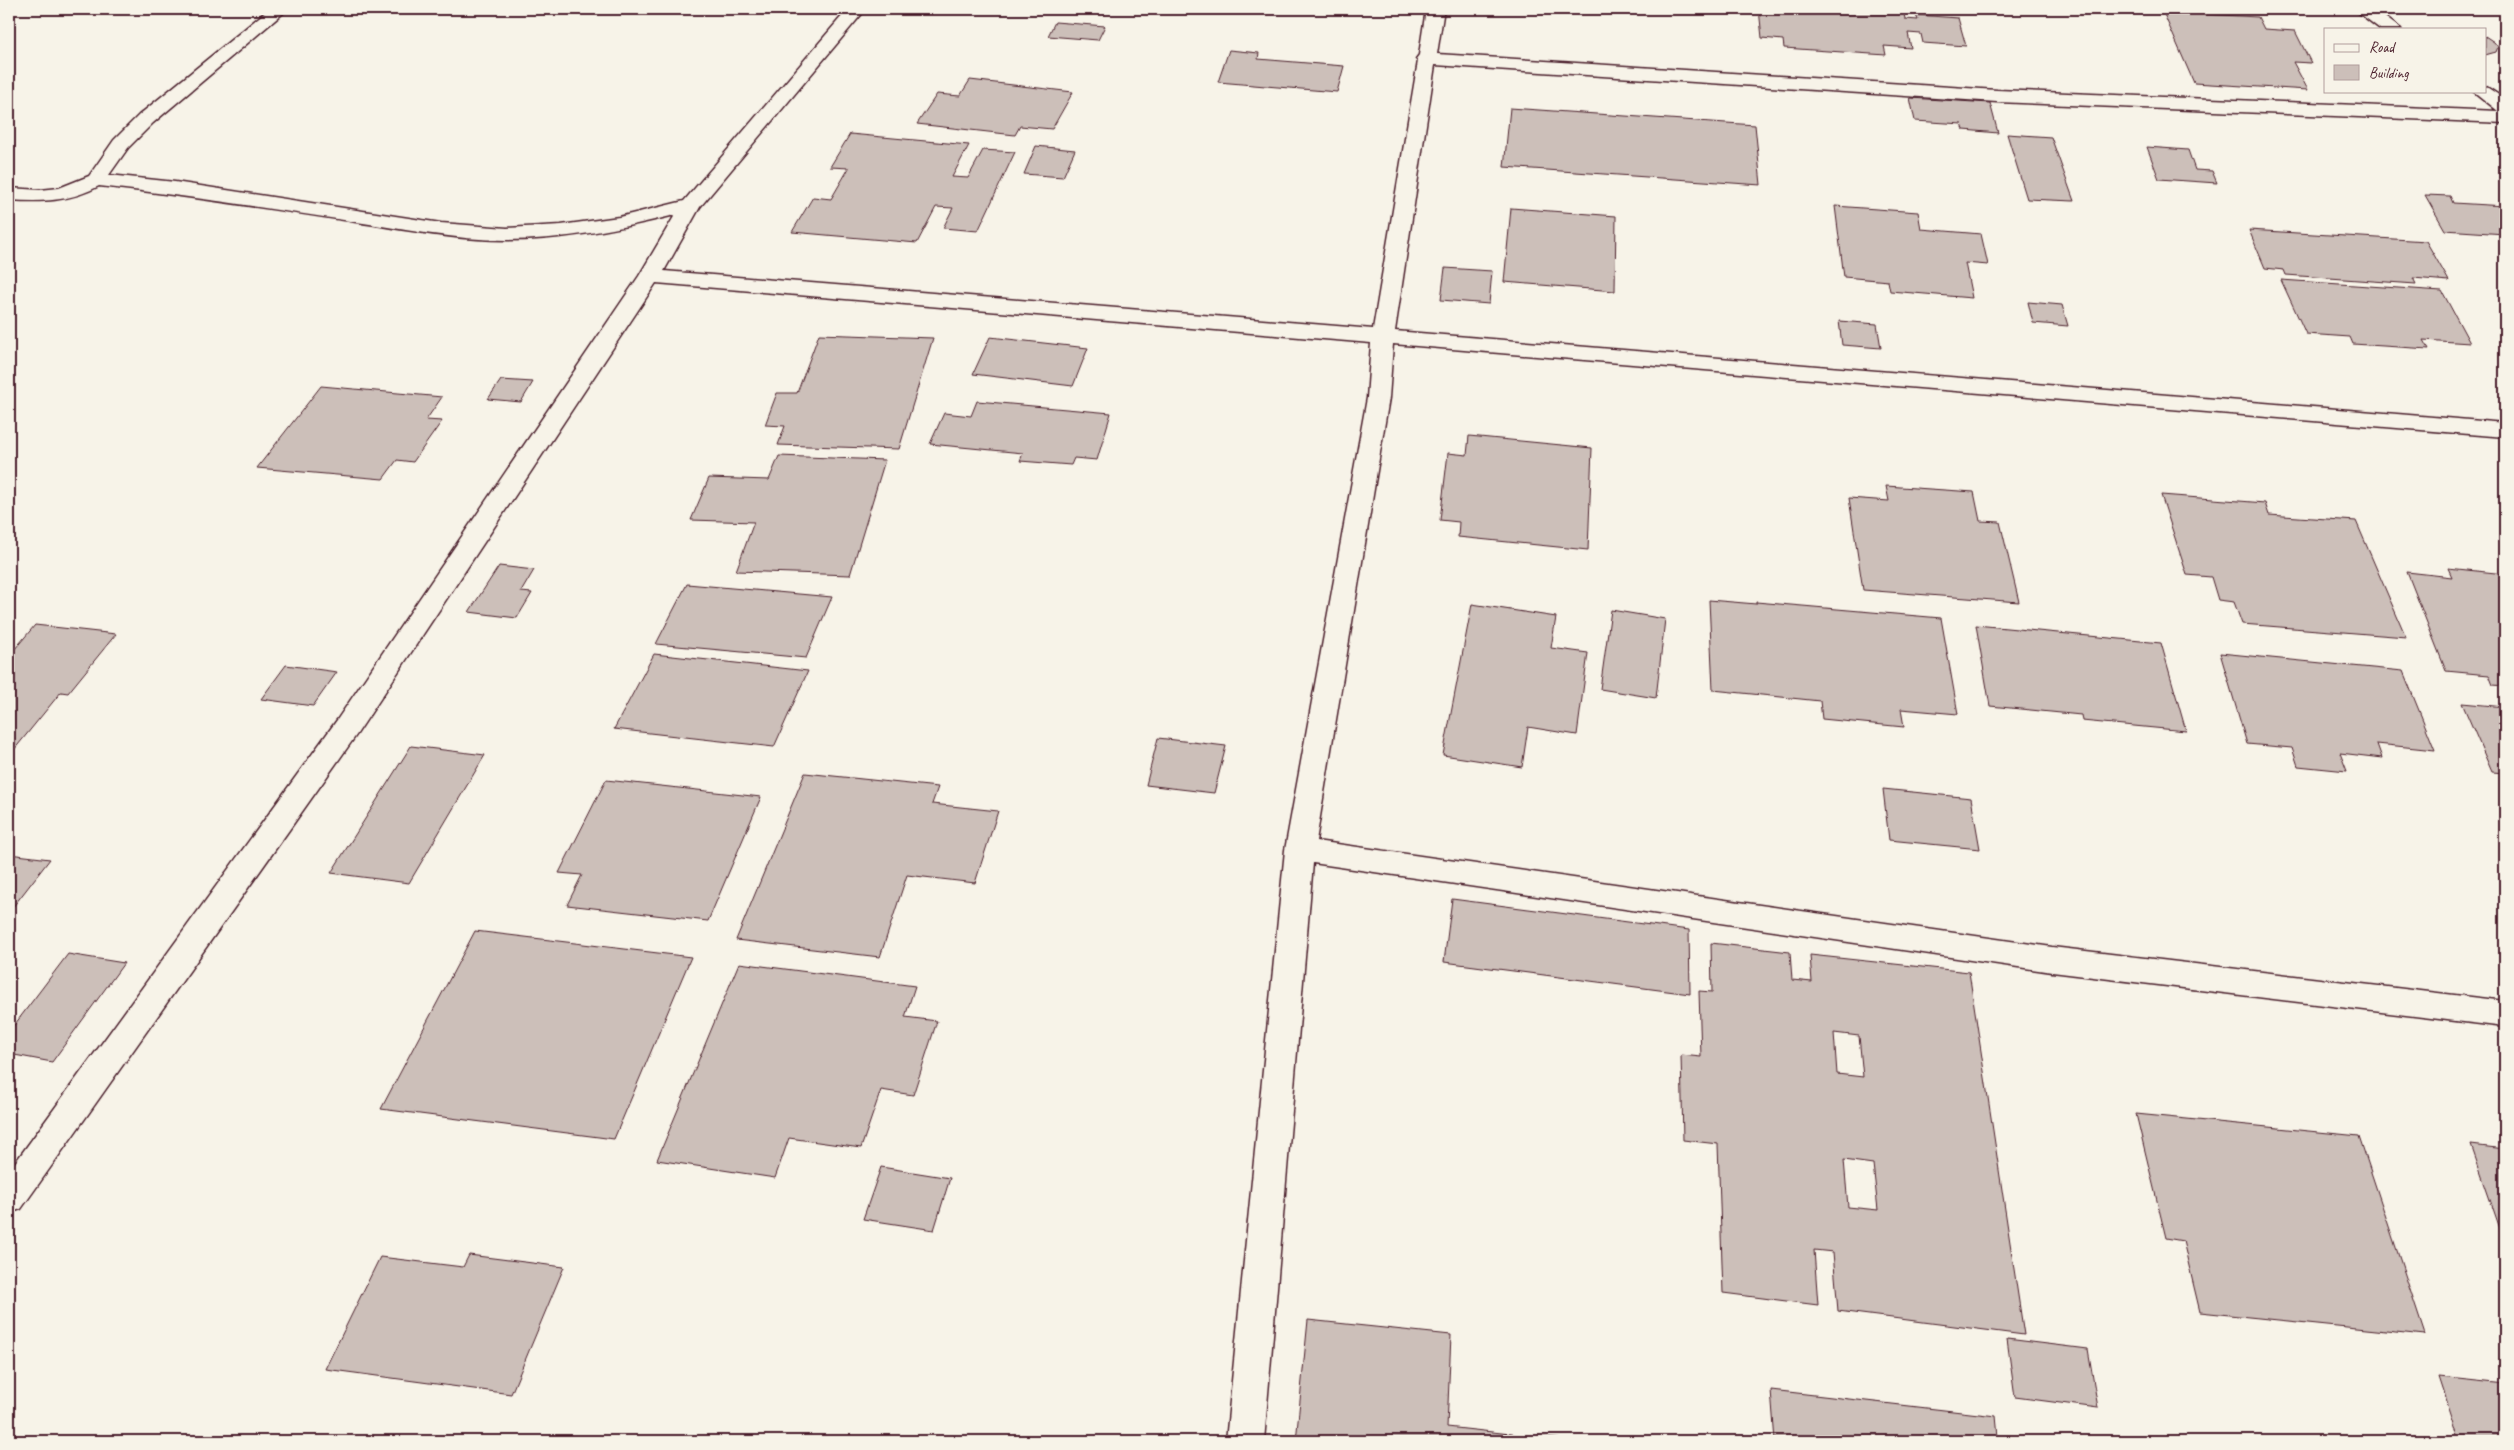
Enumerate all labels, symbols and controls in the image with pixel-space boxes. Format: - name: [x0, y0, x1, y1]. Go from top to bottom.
- legend: [2324, 28, 2486, 92]
- text: Road: [2369, 38, 2396, 57]
- text: Building: [2369, 64, 2409, 83]

